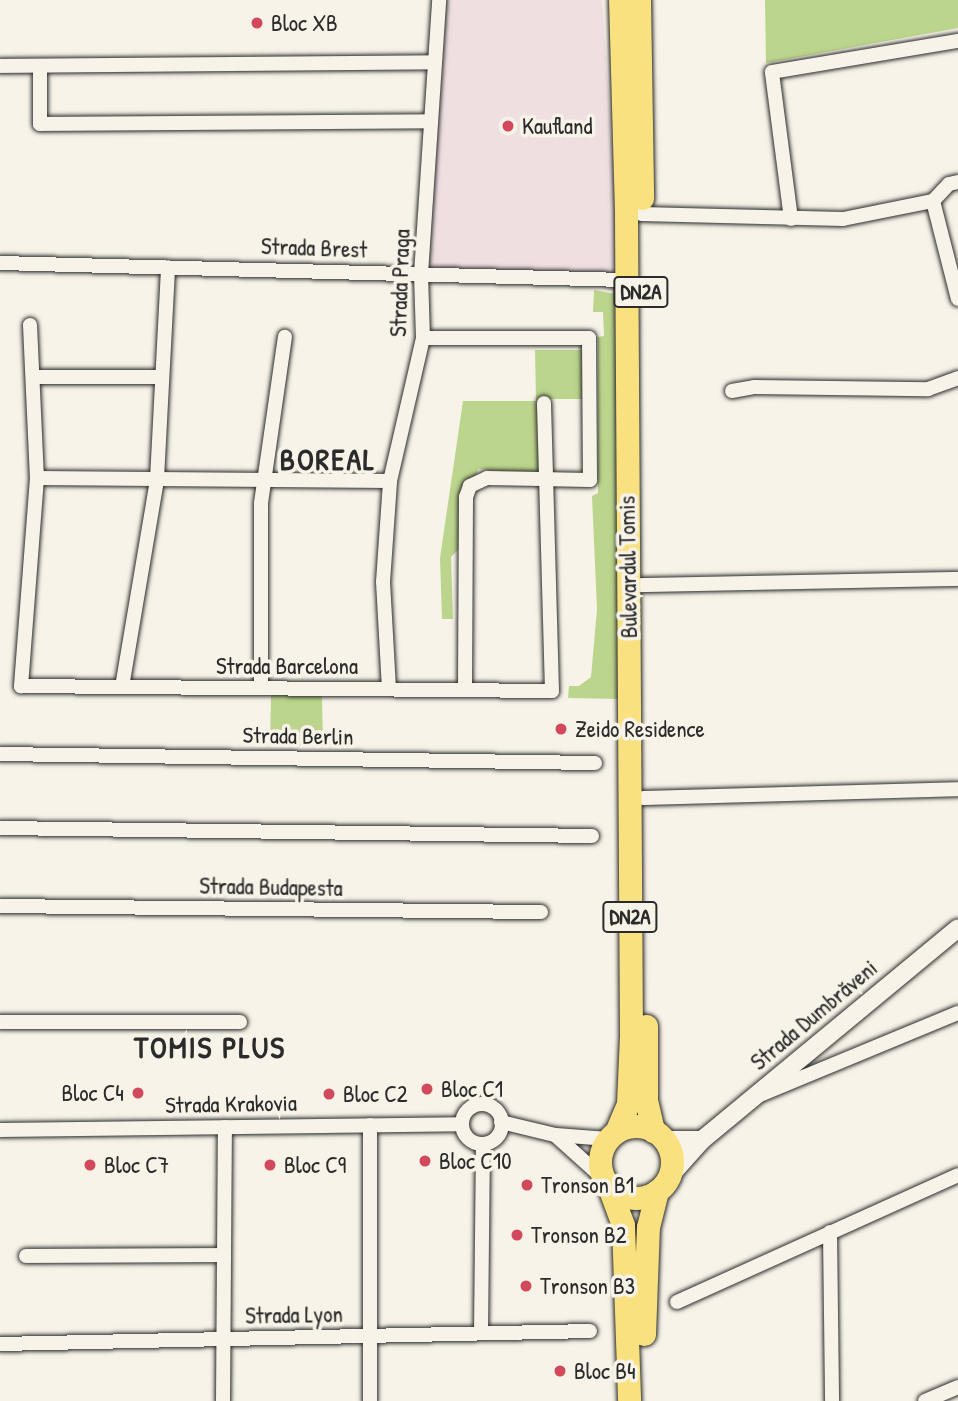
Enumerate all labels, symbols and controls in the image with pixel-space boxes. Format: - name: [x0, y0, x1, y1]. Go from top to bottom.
- place label: Bloc XB: [271, 9, 338, 37]
- marker: Bloc XB: [249, 15, 265, 31]
- place label: Kaufland: [522, 112, 592, 140]
- marker: Kaufland: [500, 118, 516, 134]
- street label: Strada Praga: [384, 229, 416, 337]
- street label: Strada Brest: [261, 232, 367, 264]
- road number: DN2A: [613, 274, 669, 310]
- district label: BOREAL: [280, 441, 376, 477]
- street label: Bulevardul Tomis: [613, 496, 643, 638]
- street label: Strada Barcelona: [216, 652, 358, 680]
- place label: Zeido Residence: [575, 715, 705, 743]
- street label: Strada Berlin: [242, 721, 354, 751]
- marker: Zeido Residence: [553, 721, 569, 737]
- street label: Strada Budapesta: [199, 872, 343, 902]
- road number: DN2A: [602, 900, 658, 934]
- street label: Strada Dumbrăveni: [745, 954, 883, 1076]
- district label: TOMIS PLUS: [135, 1029, 285, 1065]
- place label: Bloc C1: [441, 1075, 503, 1103]
- place label: Bloc C4: [62, 1079, 124, 1107]
- place label: Bloc C2: [343, 1080, 408, 1108]
- marker: Bloc C1: [419, 1081, 435, 1097]
- marker: Bloc C4: [130, 1085, 146, 1101]
- marker: Bloc C2: [321, 1086, 337, 1102]
- street label: Strada Krakovia: [165, 1089, 297, 1119]
- place label: Bloc C10: [439, 1147, 512, 1175]
- place label: Bloc C7: [104, 1151, 169, 1179]
- place label: Bloc C9: [284, 1151, 346, 1179]
- marker: Bloc C10: [417, 1153, 433, 1169]
- marker: Bloc C7: [82, 1157, 98, 1173]
- marker: Bloc C9: [262, 1157, 278, 1173]
- place label: Tronson B1: [541, 1171, 634, 1199]
- marker: Tronson B1: [519, 1177, 535, 1193]
- place label: Tronson B2: [531, 1221, 627, 1249]
- marker: Tronson B2: [509, 1227, 525, 1243]
- place label: Tronson B3: [540, 1272, 635, 1300]
- marker: Tronson B3: [518, 1278, 534, 1294]
- street label: Strada Lyon: [245, 1300, 343, 1330]
- place label: Bloc B4: [574, 1357, 636, 1385]
- marker: Bloc B4: [552, 1363, 568, 1379]

